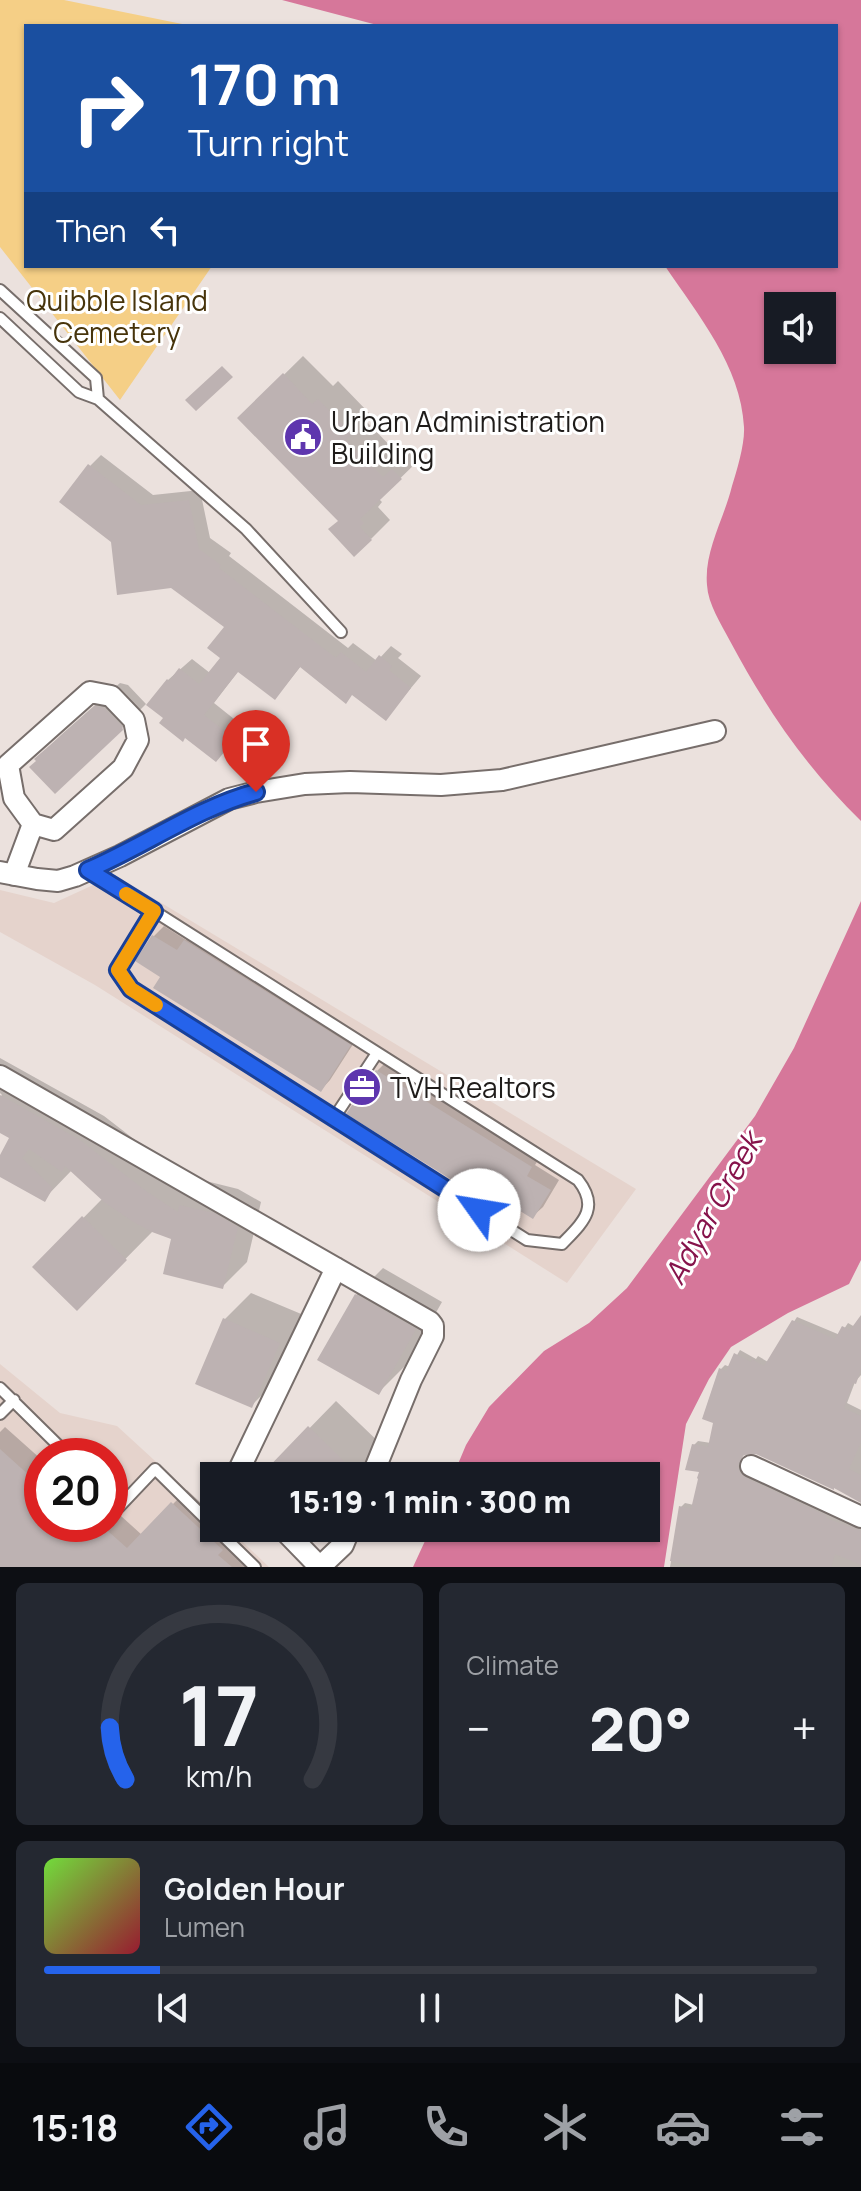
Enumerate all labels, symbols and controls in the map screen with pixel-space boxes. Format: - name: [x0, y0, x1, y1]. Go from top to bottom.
- text: 170 m: [188, 45, 341, 122]
- icon: right: [56, 56, 160, 160]
- text: Turn right: [188, 118, 349, 167]
- icon: left: [143, 208, 187, 252]
- text: Then: [56, 210, 127, 251]
- park label: Quibble Island Cemetery: [26, 281, 208, 351]
- map controls: [764, 292, 836, 364]
- button: sound: [764, 292, 836, 364]
- place label: Urban Administration Building: [331, 402, 605, 472]
- public building icon: Urban Administration Building: [282, 416, 324, 458]
- pin: [222, 710, 290, 792]
- icon: arrive: [234, 722, 278, 766]
- office icon: TVH Realtors: [341, 1066, 383, 1108]
- place label: TVH Realtors: [390, 1068, 556, 1106]
- water label: Adyar Creek: [653, 1121, 773, 1291]
- position arrow: [437, 1168, 521, 1252]
- speed limit sign: 20: [24, 1438, 128, 1542]
- text: 15:19 · 1 min · 300 m: [289, 1481, 571, 1522]
- text: Climate: [467, 1647, 559, 1683]
- text: 17: [179, 1657, 260, 1771]
- text: 20°: [589, 1687, 693, 1769]
- text: −: [467, 1698, 490, 1758]
- text: +: [792, 1698, 817, 1758]
- text: km/h: [186, 1757, 252, 1796]
- text: Golden Hour: [164, 1868, 345, 1909]
- text: Lumen: [164, 1909, 245, 1945]
- icon: previous: [151, 1986, 195, 2030]
- icon: pause: [408, 1986, 452, 2030]
- icon: next: [666, 1986, 710, 2030]
- icon: directions: [181, 2099, 237, 2155]
- icon: music: [299, 2099, 355, 2155]
- icon: phone: [418, 2099, 474, 2155]
- icon: climate: [537, 2099, 593, 2155]
- icon: car: [655, 2099, 711, 2155]
- icon: filters: [774, 2099, 830, 2155]
- text: 15:18: [31, 2103, 118, 2152]

